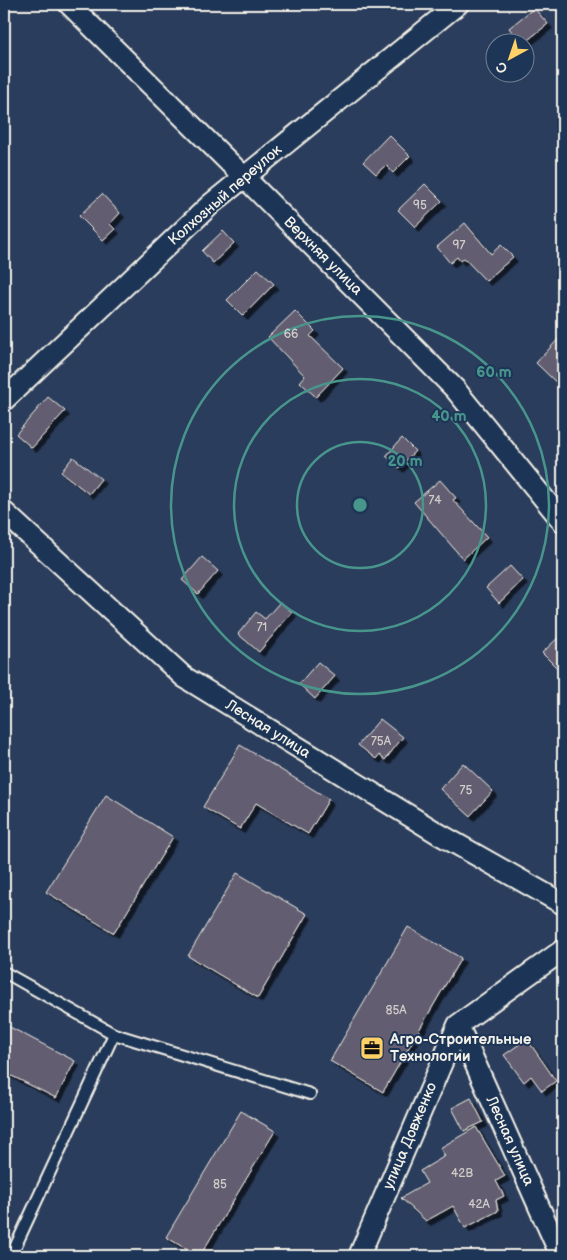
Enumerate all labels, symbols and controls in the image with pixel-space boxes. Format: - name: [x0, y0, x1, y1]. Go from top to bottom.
- north arrow: [484, 32, 534, 82]
- text: С: [493, 58, 511, 77]
- street label: Колхозный переулок: [164, 140, 286, 250]
- house number: 95: [413, 198, 427, 213]
- street label: Верхняя улица: [280, 213, 366, 299]
- house number: 97: [453, 238, 466, 253]
- house number: 66: [284, 327, 298, 342]
- text: 60 m: [476, 363, 512, 382]
- text: 40 m: [431, 407, 467, 426]
- text: 20 m: [388, 452, 423, 471]
- house number: 74: [428, 493, 442, 508]
- centre of rings: [351, 496, 369, 514]
- house number: 71: [257, 620, 267, 635]
- street label: Лесная улица: [221, 695, 314, 763]
- house number: 75А: [371, 734, 392, 749]
- house number: 75: [460, 783, 473, 798]
- house number: 85А: [385, 1003, 407, 1018]
- place label: Агро-Строительные Технологии: [389, 1030, 531, 1066]
- office icon: Агро-Строительные Технологии: [359, 1035, 385, 1061]
- street label: улица Довженко: [379, 1079, 441, 1193]
- street label: Лесная улица: [481, 1092, 538, 1189]
- house number: 42В: [451, 1166, 473, 1181]
- house number: 85: [213, 1177, 227, 1192]
- house number: 42А: [468, 1197, 491, 1212]

